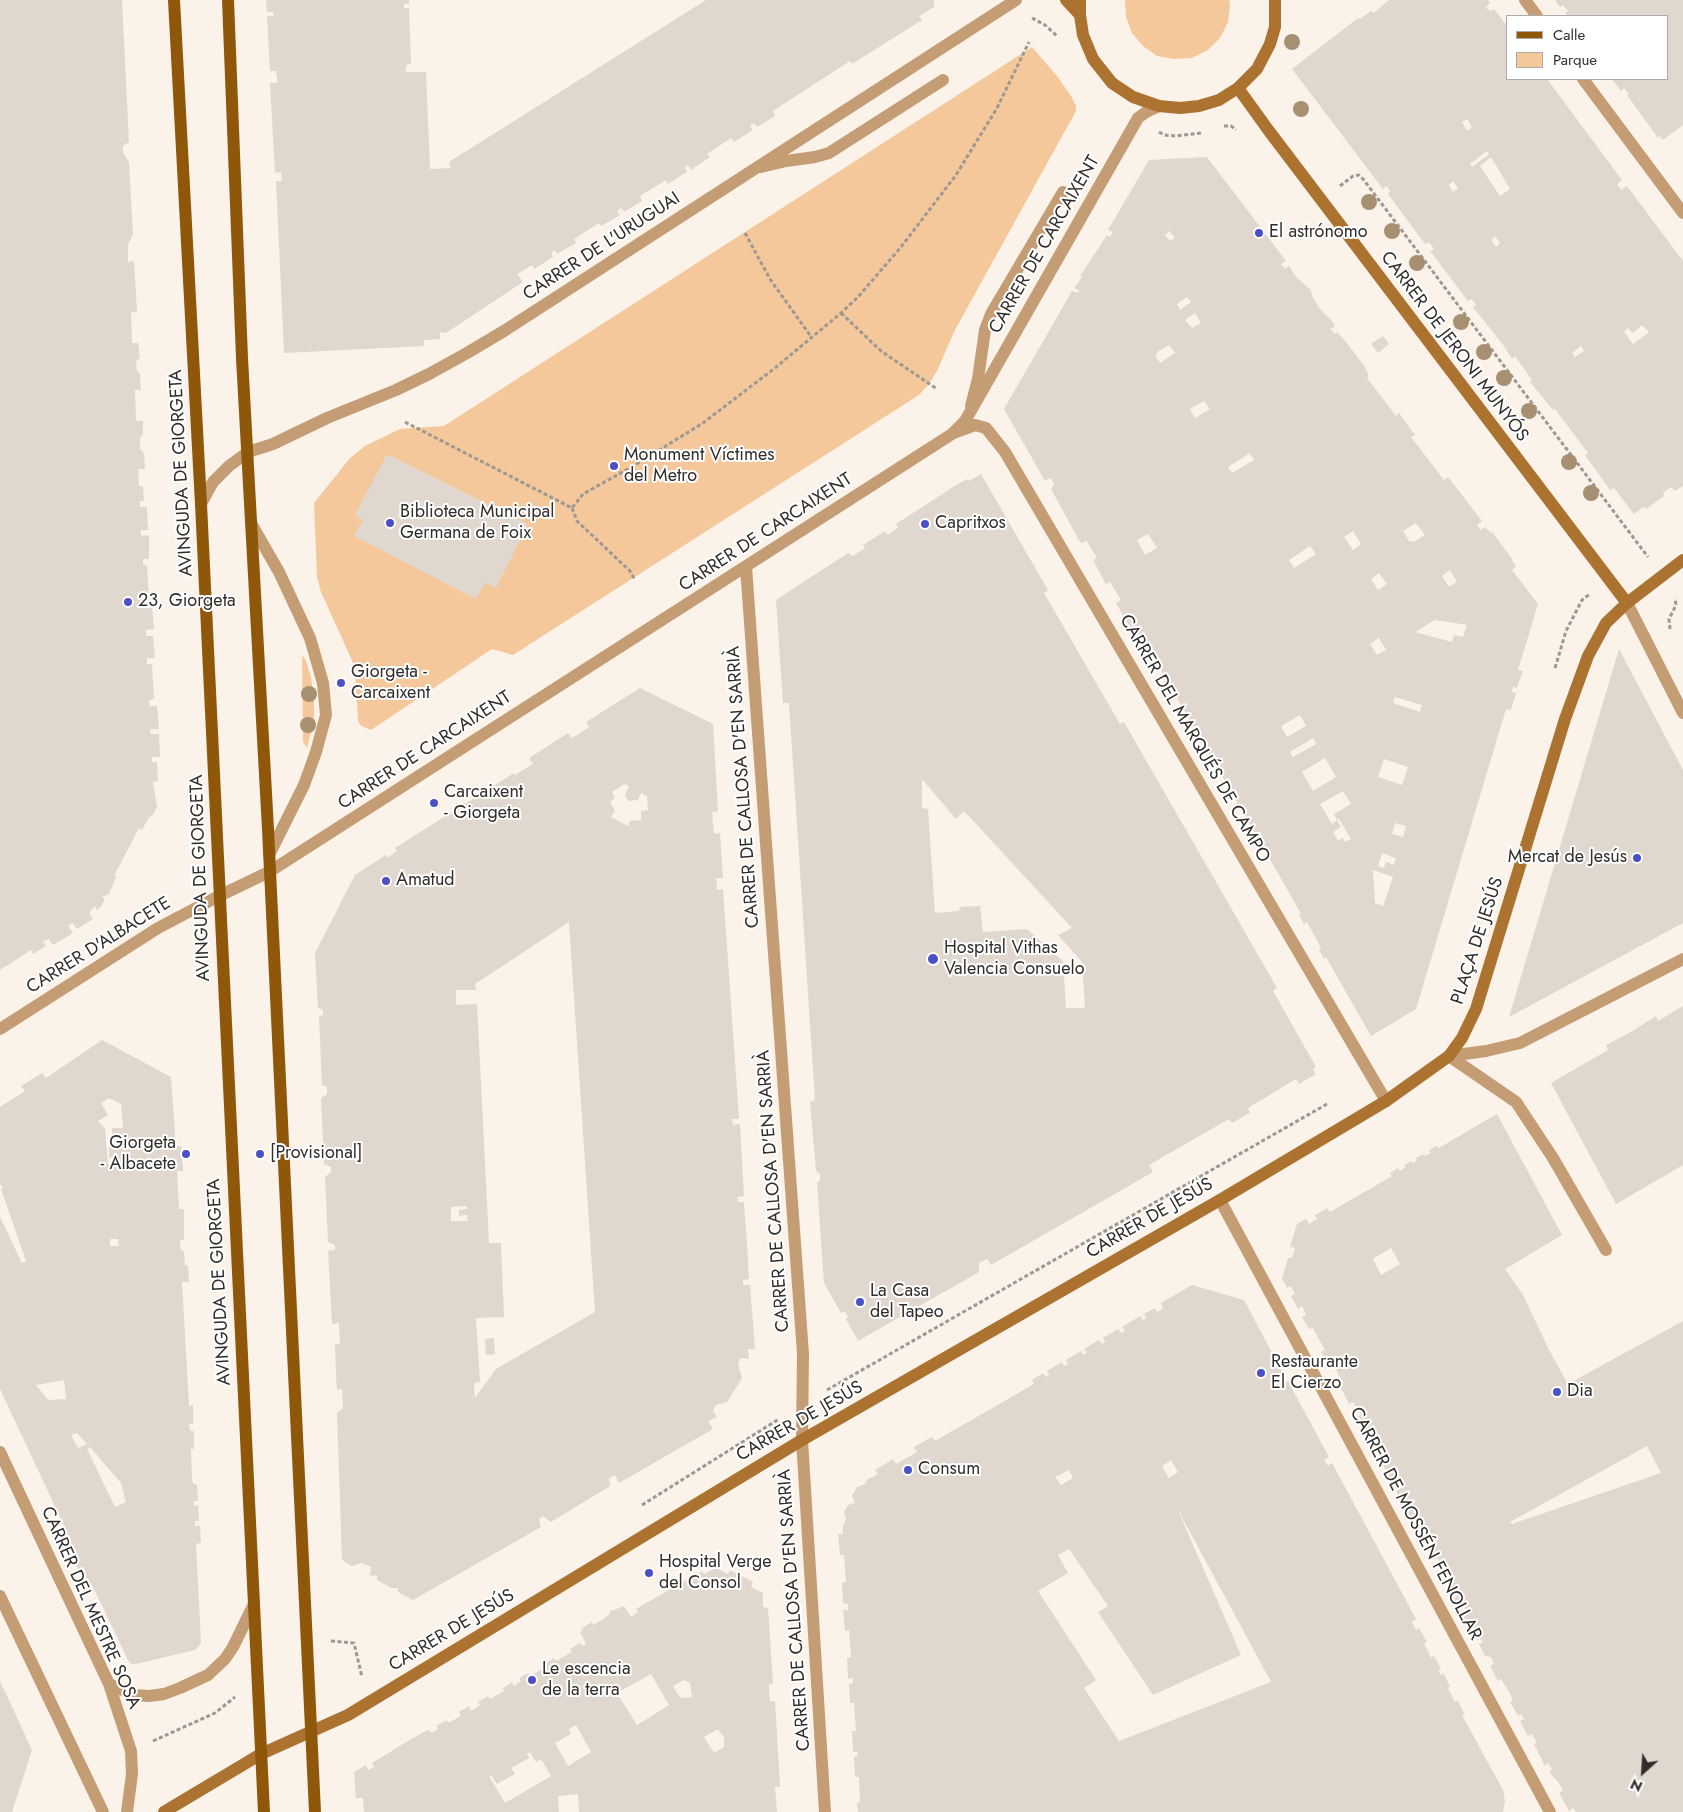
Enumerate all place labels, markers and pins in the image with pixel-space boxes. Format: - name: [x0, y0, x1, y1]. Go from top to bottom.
- place label: El astrónomo: [1269, 222, 1368, 244]
- marker: El astrónomo: [1253, 227, 1265, 239]
- place label: Monument Víctimes del Metro: [624, 445, 775, 488]
- marker: Monument Víctimes del Metro: [608, 460, 620, 472]
- place label: Biblioteca Municipal Germana de Foix: [400, 502, 554, 544]
- place label: Capritxos: [935, 513, 1006, 535]
- marker: Biblioteca Municipal Germana de Foix: [384, 517, 396, 529]
- marker: Capritxos: [919, 518, 931, 530]
- place label: 23, Giorgeta: [138, 591, 236, 613]
- marker: 23, Giorgeta: [122, 596, 134, 608]
- place label: Giorgeta - Carcaixent: [351, 662, 430, 704]
- marker: Giorgeta - Carcaixent: [335, 677, 347, 689]
- place label: Carcaixent - Giorgeta: [444, 782, 523, 824]
- marker: Carcaixent - Giorgeta: [428, 797, 440, 809]
- place label: Mercat de Jesús: [1508, 847, 1627, 869]
- marker: Mercat de Jesús: [1631, 852, 1643, 864]
- place label: Amatud: [396, 870, 455, 892]
- marker: Amatud: [380, 875, 392, 887]
- place label: Hospital Vithas Valencia Consuelo: [944, 938, 1084, 981]
- marker: Hospital Vithas Valencia Consuelo: [926, 952, 940, 966]
- place label: Giorgeta - Albacete: [100, 1133, 176, 1176]
- place label: [Provisional]: [270, 1143, 362, 1165]
- marker: Giorgeta - Albacete: [180, 1148, 192, 1160]
- marker: [Provisional]: [254, 1148, 266, 1160]
- place label: La Casa del Tapeo: [870, 1281, 944, 1324]
- marker: La Casa del Tapeo: [854, 1296, 866, 1308]
- place label: Restaurante El Cierzo: [1271, 1352, 1358, 1395]
- marker: Restaurante El Cierzo: [1255, 1367, 1267, 1379]
- place label: Dia: [1567, 1381, 1593, 1403]
- marker: Dia: [1551, 1386, 1563, 1398]
- place label: Consum: [918, 1459, 980, 1481]
- marker: Consum: [902, 1464, 914, 1476]
- place label: Hospital Verge del Consol: [659, 1552, 772, 1595]
- marker: Hospital Verge del Consol: [643, 1567, 655, 1579]
- place label: Le escencia de la terra: [542, 1659, 631, 1702]
- marker: Le escencia de la terra: [526, 1674, 538, 1686]

